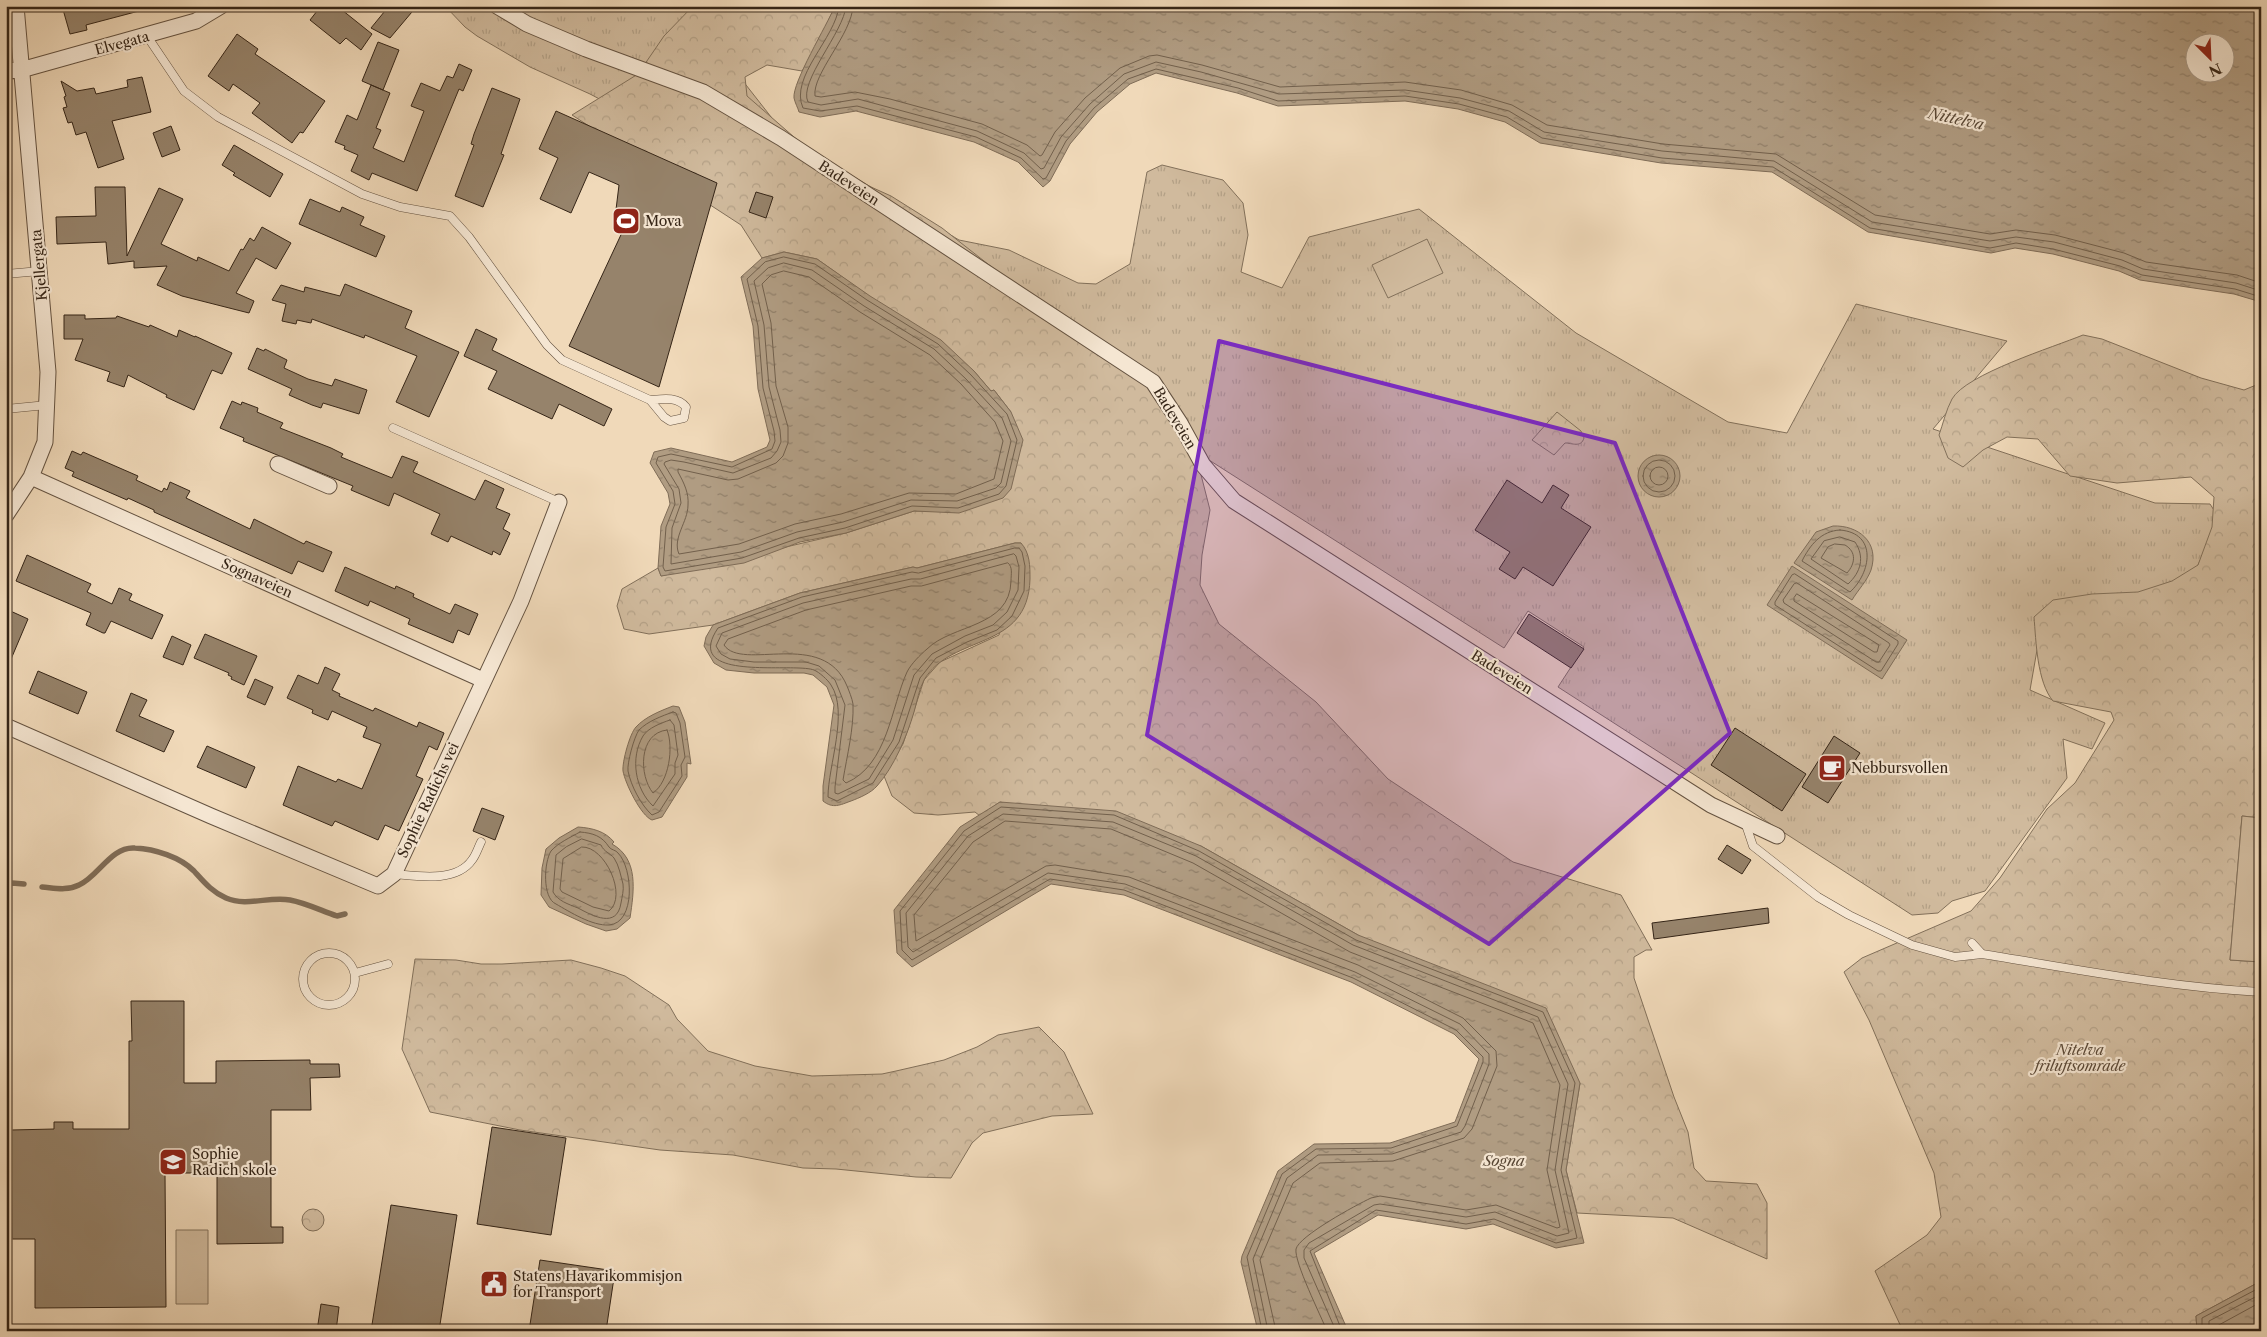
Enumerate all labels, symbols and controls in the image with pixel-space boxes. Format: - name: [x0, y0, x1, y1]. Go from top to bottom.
- street label: Elvegata: [93, 27, 152, 59]
- north arrow: [2184, 32, 2234, 82]
- text: N: [2206, 59, 2225, 81]
- water label: Nittelva: [1926, 103, 1986, 134]
- street label: Badeveien: [815, 157, 883, 210]
- sports icon: Mova: [611, 206, 641, 236]
- place label: Mova: [645, 212, 682, 230]
- street label: Kjellergata: [27, 228, 51, 302]
- street label: Badeveien: [1149, 384, 1201, 452]
- street label: Sognaveien: [219, 554, 296, 602]
- street label: Badeveien: [1468, 646, 1536, 698]
- street label: Sophie Radichs vei: [393, 739, 463, 861]
- cafe icon: Nebbursvollen: [1817, 753, 1847, 783]
- place label: Nebbursvollen: [1851, 759, 1948, 777]
- park label: Nitelva friluftsområde: [2030, 1041, 2126, 1075]
- place label: Sophie Radich skole: [192, 1145, 277, 1179]
- school or university icon: Sophie Radich skole: [158, 1147, 188, 1177]
- water label: Sogna: [1482, 1151, 1525, 1170]
- place label: Statens Havarikommisjon for Transport: [513, 1267, 683, 1301]
- public building icon: Statens Havarikommisjon for Transport: [479, 1269, 509, 1299]

